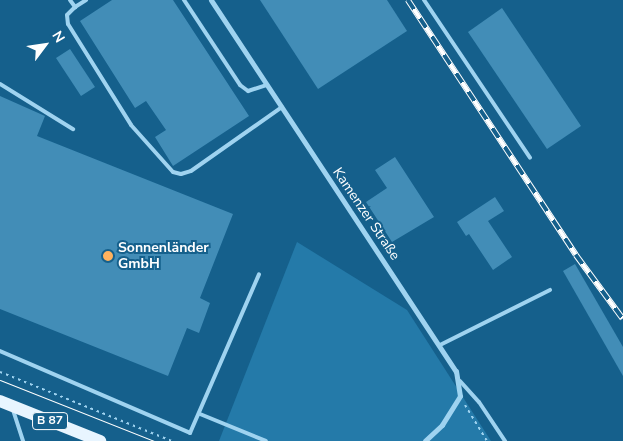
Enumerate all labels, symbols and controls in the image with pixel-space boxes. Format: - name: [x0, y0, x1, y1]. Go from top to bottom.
- north arrow: [20, 20, 70, 70]
- text: N: [47, 28, 69, 46]
- street label: Kamenzer Straße: [329, 165, 403, 263]
- place label: Sonnenländer GmbH: [118, 240, 209, 272]
- marker: Sonnenländer GmbH: [102, 250, 114, 262]
- road number: B 87: [31, 412, 69, 431]

